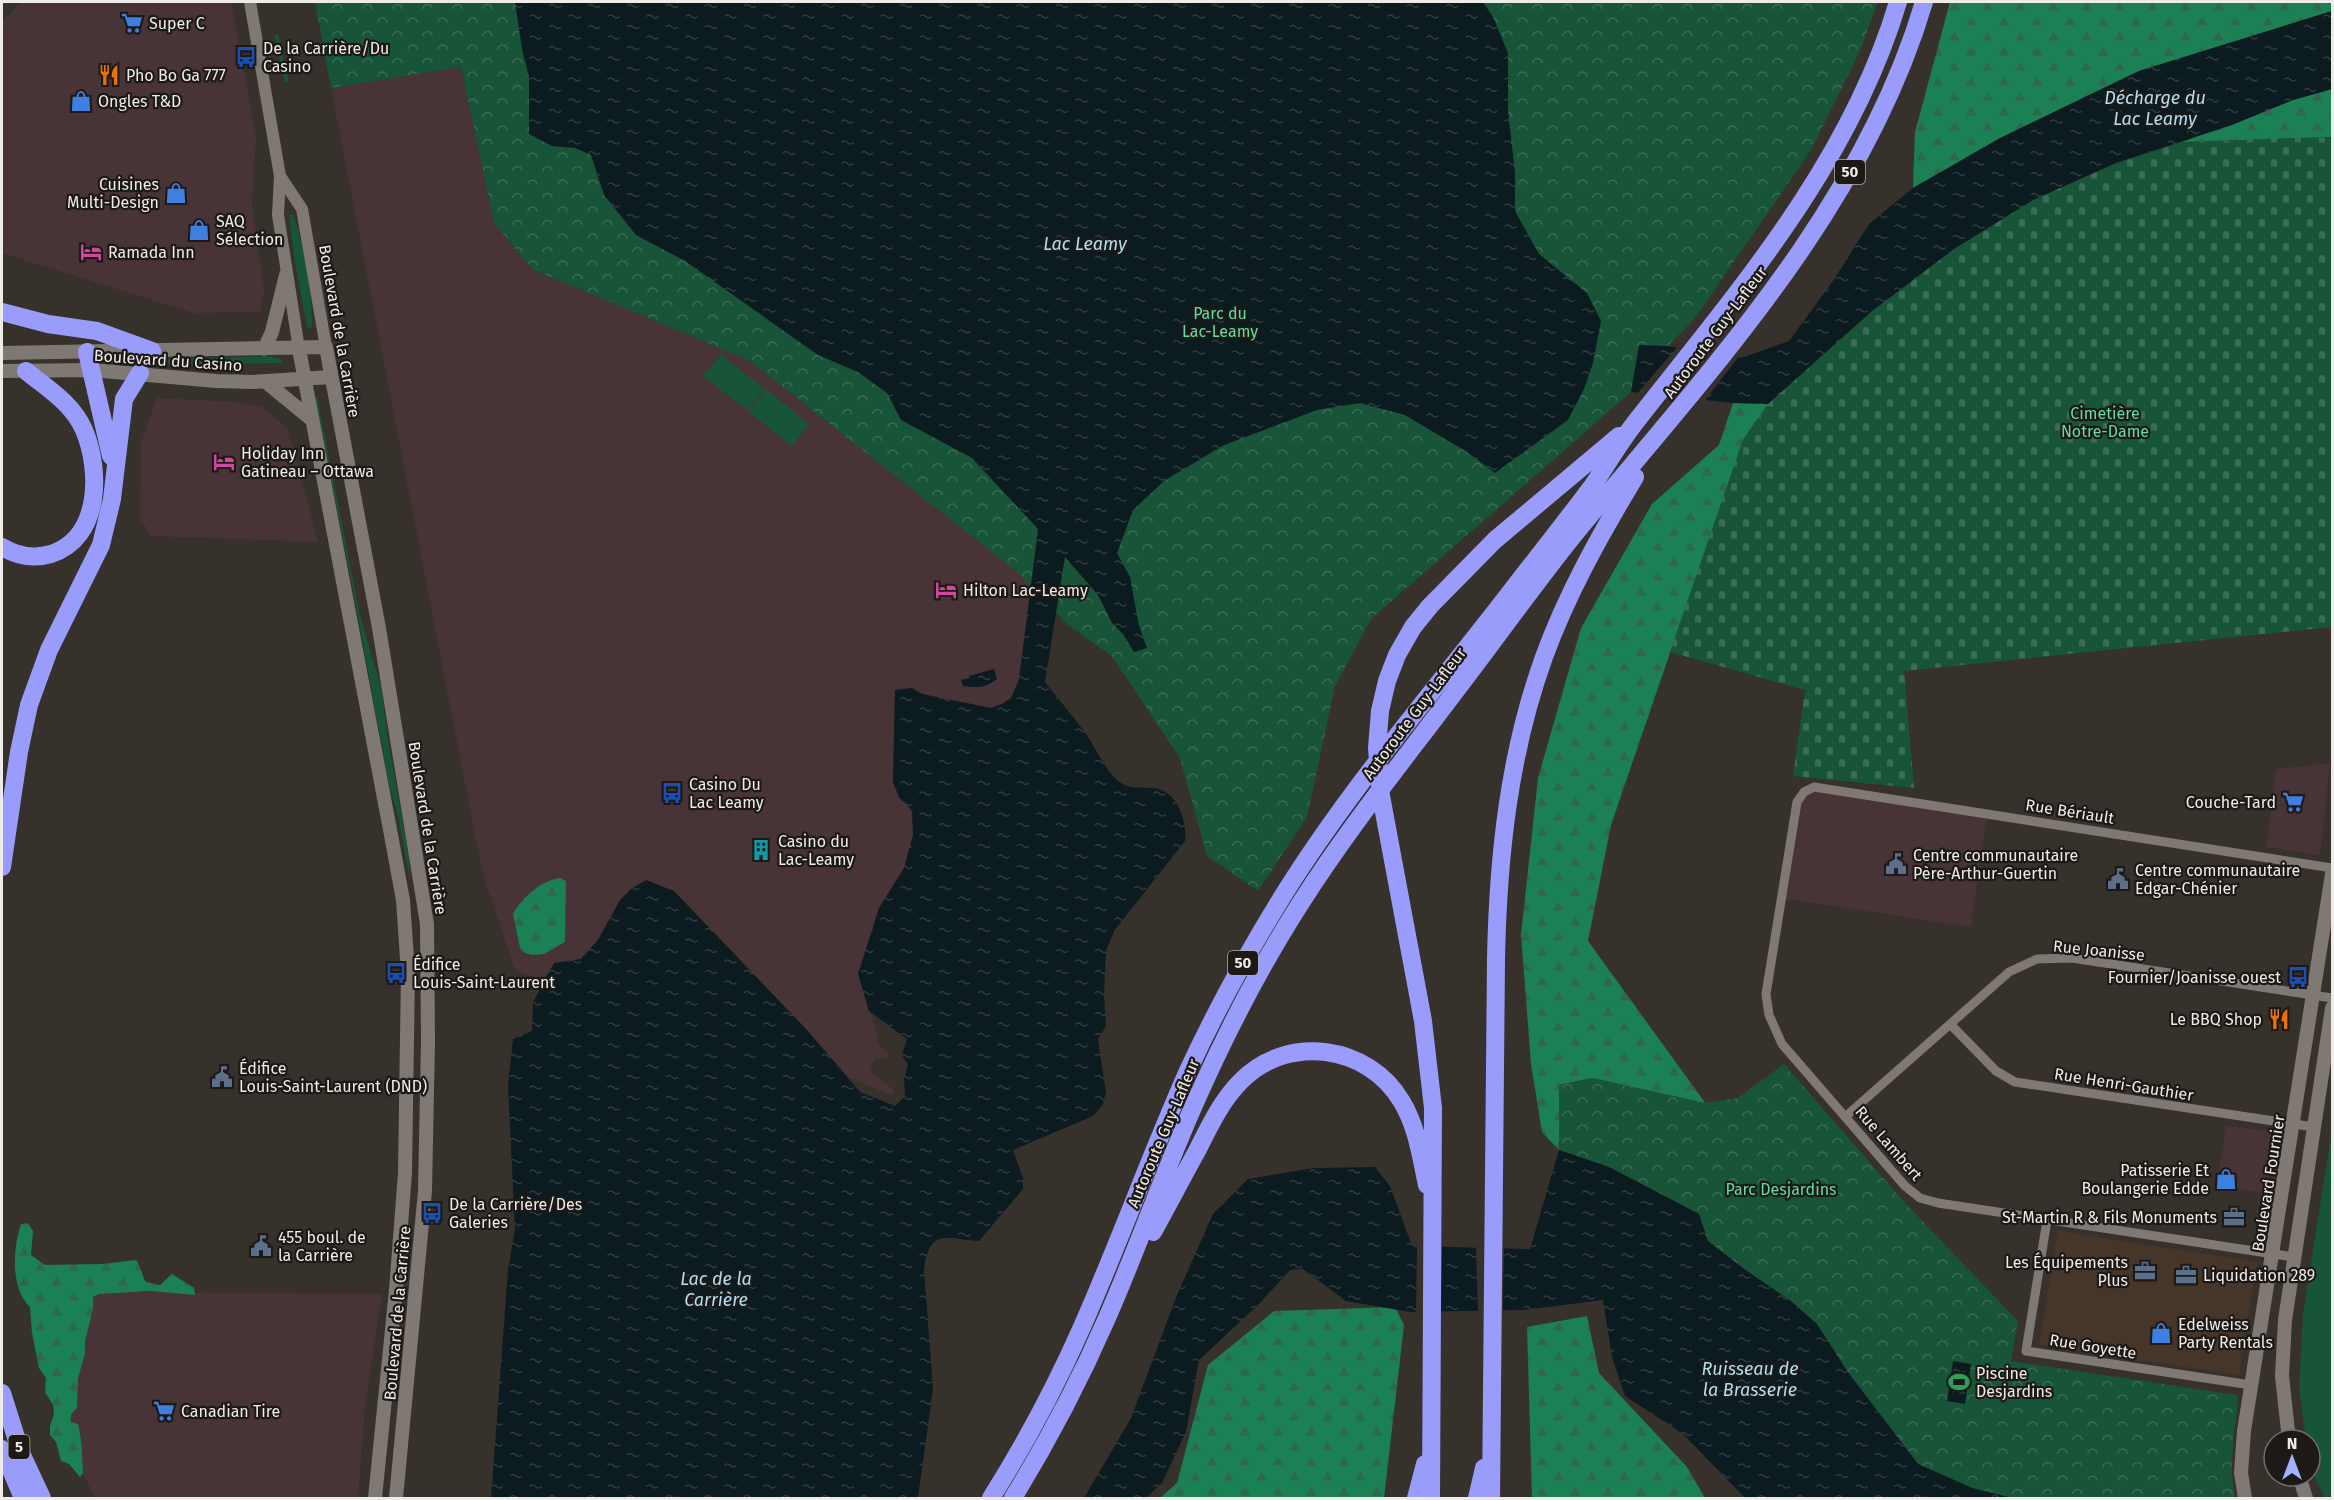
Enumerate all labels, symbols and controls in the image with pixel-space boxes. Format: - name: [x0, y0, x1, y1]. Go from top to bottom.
- supermarket icon: Super C: [120, 11, 144, 35]
- place label: Super C: [149, 14, 205, 33]
- place label: De la Carrière/Du Casino: [263, 39, 389, 76]
- bus stop icon: De la Carrière/Du Casino: [234, 45, 258, 69]
- restaurant icon: Pho Bo Ga 777: [97, 63, 121, 87]
- place label: Pho Bo Ga 777: [126, 66, 226, 85]
- water label: Décharge du Lac Leamy: [2104, 87, 2206, 130]
- shop icon: Ongles T&D: [69, 89, 93, 113]
- place label: Ongles T&D: [98, 92, 181, 111]
- road number: 50: [1835, 160, 1865, 184]
- place label: Cuisines Multi-Design: [67, 175, 159, 212]
- shop icon: Cuisines Multi-Design: [164, 181, 188, 205]
- place label: SAQ Sélection: [216, 212, 283, 249]
- shop icon: SAQ Sélection: [187, 218, 211, 242]
- water label: Lac Leamy: [1043, 233, 1128, 255]
- hotel icon: Ramada Inn: [79, 240, 103, 264]
- place label: Ramada Inn: [108, 243, 195, 262]
- street label: Boulevard de la Carrière: [315, 243, 364, 419]
- street label: Autoroute Guy-Lafleur: [1660, 262, 1772, 402]
- park label: Parc du Lac-Leamy: [1182, 304, 1258, 341]
- street label: Boulevard du Casino: [93, 346, 243, 375]
- park label: Cimetière Notre-Dame: [2061, 404, 2149, 441]
- place label: Holiday Inn Gatineau – Ottawa: [241, 444, 374, 481]
- hotel icon: Holiday Inn Gatineau – Ottawa: [212, 450, 236, 474]
- hotel icon: Hilton Lac-Leamy: [934, 578, 958, 602]
- place label: Hilton Lac-Leamy: [963, 581, 1088, 600]
- street label: Autoroute Guy-Lafleur: [1359, 643, 1471, 783]
- street label: Boulevard de la Carrière: [404, 740, 451, 916]
- place label: Casino Du Lac Leamy: [689, 775, 764, 812]
- bus stop icon: Casino Du Lac Leamy: [660, 781, 684, 805]
- supermarket icon: Couche-Tard: [2281, 790, 2305, 814]
- place label: Couche-Tard: [2186, 793, 2276, 812]
- street label: Rue Bériault: [2024, 795, 2116, 828]
- place label: Casino du Lac-Leamy: [778, 832, 854, 869]
- building icon: Casino du Lac-Leamy: [749, 838, 773, 862]
- place label: Centre communautaire Père-Arthur-Guertin: [1913, 846, 2078, 883]
- public building icon: Centre communautaire Père-Arthur-Guertin: [1884, 852, 1908, 876]
- place label: Centre communautaire Edgar-Chénier: [2135, 861, 2300, 898]
- public building icon: Centre communautaire Edgar-Chénier: [2106, 867, 2130, 891]
- street label: Rue Joanisse: [2052, 936, 2146, 965]
- road number: 50: [1228, 951, 1258, 975]
- place label: Édifice Louis-Saint-Laurent: [413, 954, 555, 992]
- bus stop icon: Édifice Louis-Saint-Laurent: [384, 961, 408, 985]
- bus stop icon: Fournier/Joanisse ouest: [2286, 965, 2310, 989]
- place label: Fournier/Joanisse ouest: [2108, 968, 2281, 987]
- restaurant icon: Le BBQ Shop: [2267, 1007, 2291, 1031]
- place label: Le BBQ Shop: [2170, 1010, 2262, 1029]
- street label: Autoroute Guy-Lafleur: [1123, 1055, 1204, 1210]
- place label: Édifice Louis-Saint-Laurent (DND): [239, 1058, 427, 1096]
- street label: Rue Henri-Gauthier: [2053, 1064, 2196, 1105]
- public building icon: Édifice Louis-Saint-Laurent (DND): [210, 1065, 234, 1089]
- street label: Rue Lambert: [1851, 1102, 1926, 1185]
- street label: Boulevard Fournier: [2248, 1112, 2289, 1253]
- place label: Patisserie Et Boulangerie Edde: [2081, 1161, 2209, 1198]
- shop icon: Patisserie Et Boulangerie Edde: [2214, 1167, 2238, 1191]
- park label: Parc Desjardins: [1725, 1180, 1837, 1199]
- place label: De la Carrière/Des Galeries: [449, 1195, 582, 1232]
- bus stop icon: De la Carrière/Des Galeries: [420, 1201, 444, 1225]
- office icon: St-Martin R & Fils Monuments: [2222, 1205, 2246, 1229]
- place label: St-Martin R & Fils Monuments: [2002, 1208, 2217, 1227]
- street label: Boulevard de la Carrière: [380, 1225, 415, 1401]
- place label: 455 boul. de la Carrière: [278, 1228, 366, 1265]
- public building icon: 455 boul. de la Carrière: [249, 1234, 273, 1258]
- place label: Les Équipements Plus: [2005, 1252, 2128, 1290]
- office icon: Les Équipements Plus: [2133, 1259, 2157, 1283]
- office icon: Liquidation 289: [2174, 1263, 2198, 1287]
- place label: Liquidation 289: [2203, 1266, 2315, 1285]
- water label: Lac de la Carrière: [680, 1268, 752, 1311]
- place label: Edelweiss Party Rentals: [2178, 1315, 2273, 1352]
- shop icon: Edelweiss Party Rentals: [2149, 1321, 2173, 1345]
- street label: Rue Goyette: [2048, 1330, 2138, 1363]
- water label: Ruisseau de la Brasserie: [1702, 1358, 1798, 1401]
- place label: Piscine Desjardins: [1976, 1364, 2052, 1401]
- sports icon: Piscine Desjardins: [1947, 1370, 1971, 1394]
- supermarket icon: Canadian Tire: [152, 1399, 176, 1423]
- place label: Canadian Tire: [181, 1402, 280, 1421]
- north arrow: [2262, 1428, 2322, 1488]
- text: N: [2287, 1434, 2297, 1453]
- road number: 5: [8, 1435, 29, 1459]

